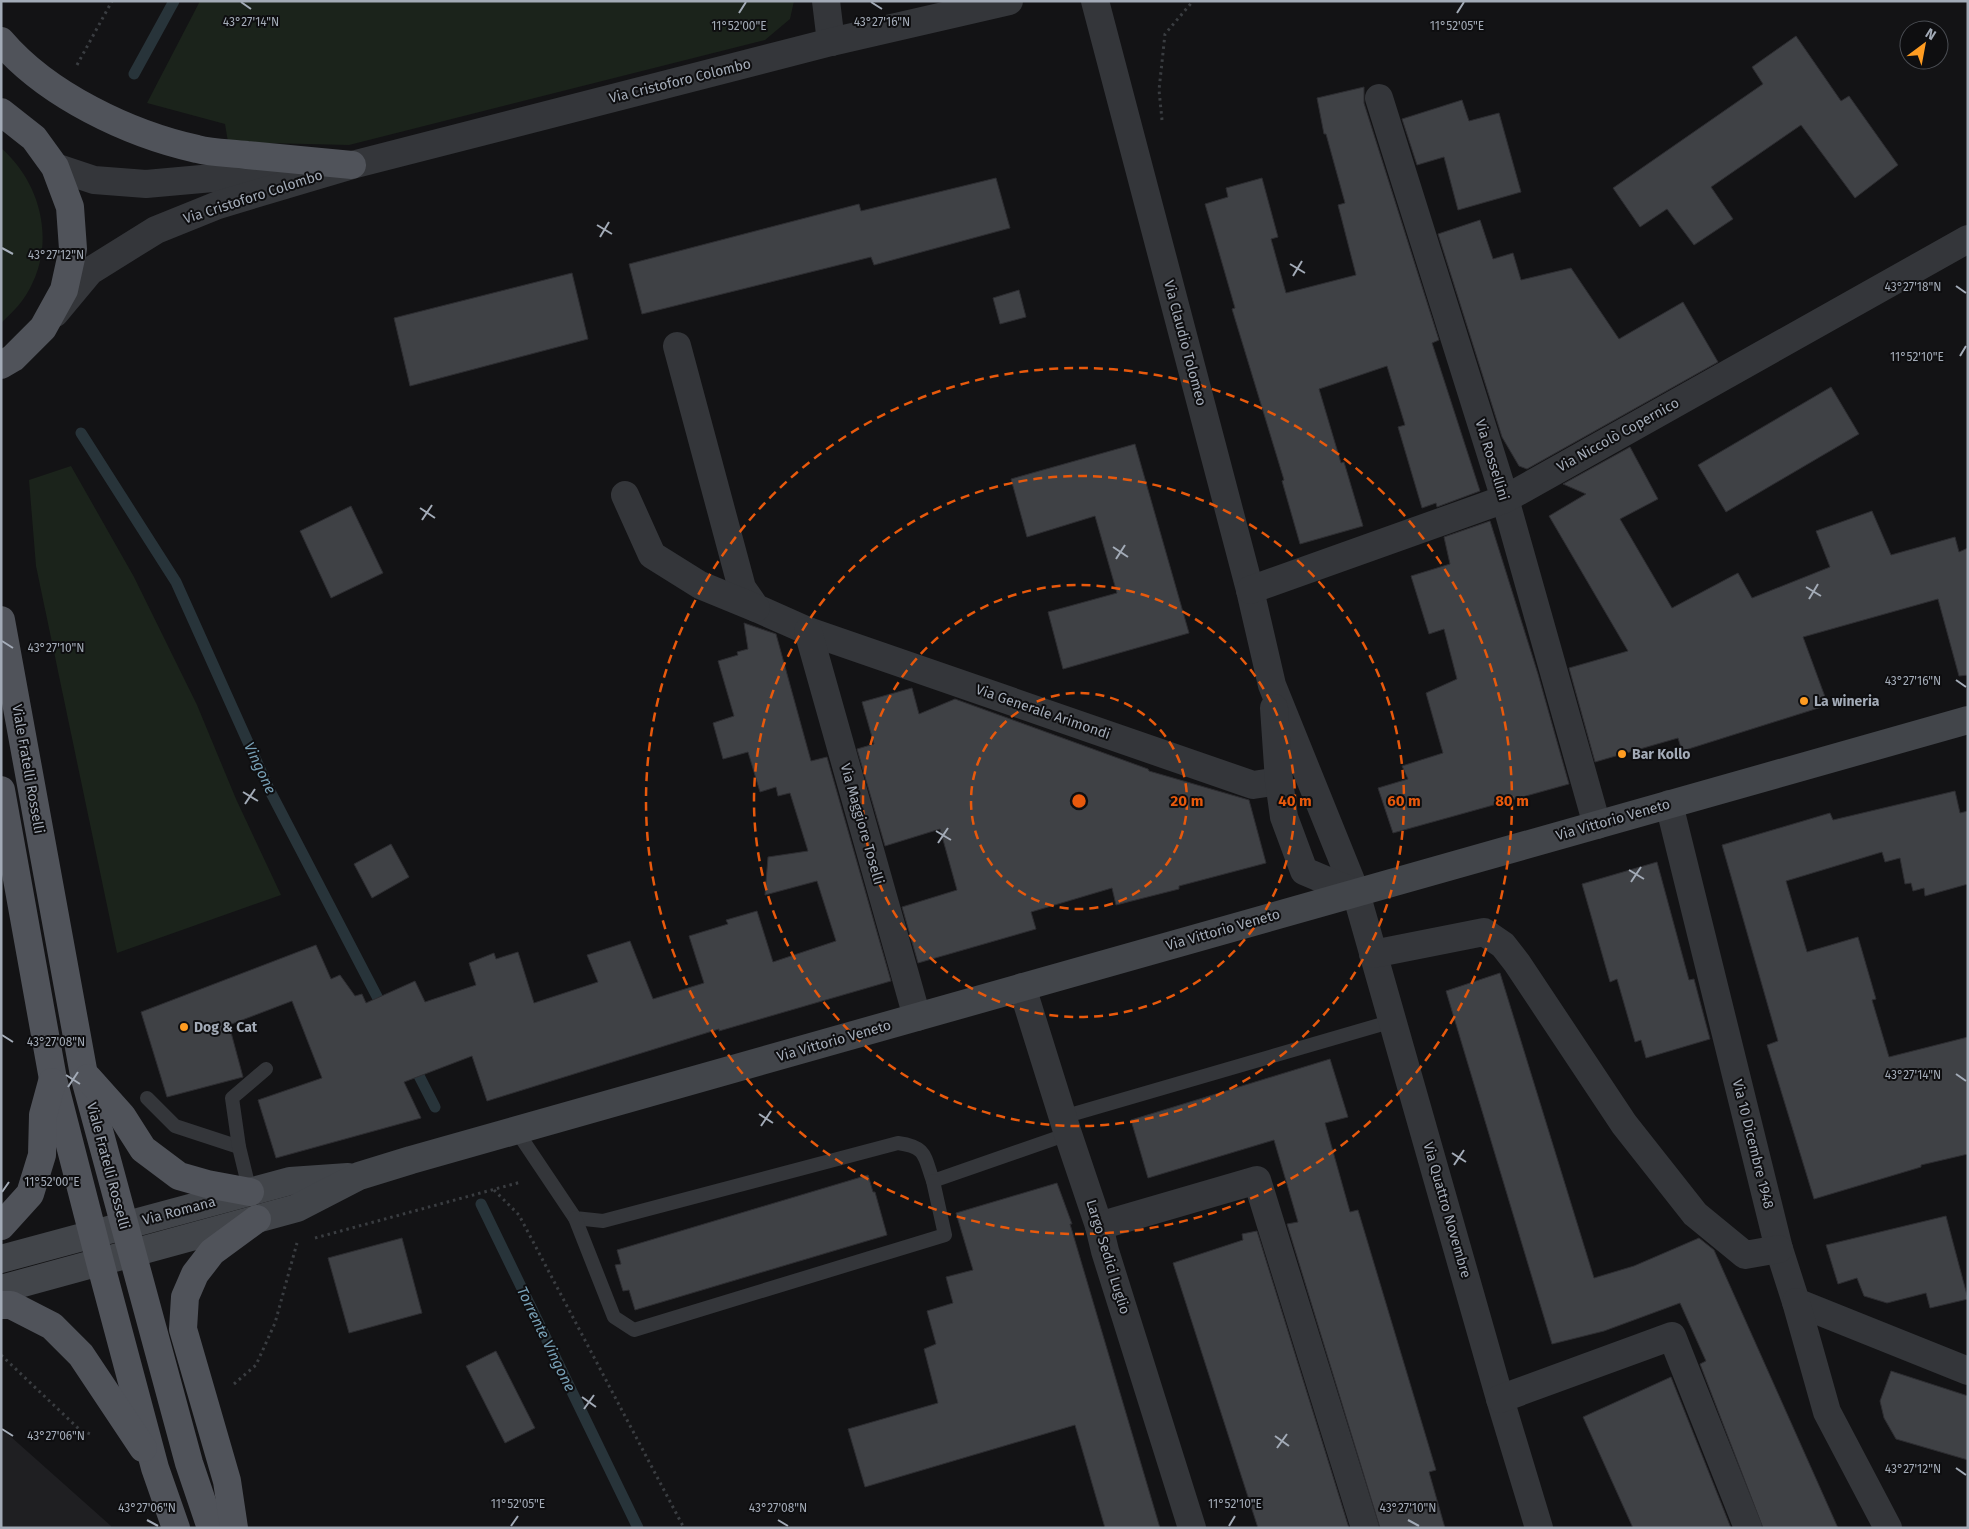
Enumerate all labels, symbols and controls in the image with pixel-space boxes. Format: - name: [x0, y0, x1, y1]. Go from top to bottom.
- text: 43°27'14"N: [223, 15, 279, 29]
- text: 43°27'16"N: [854, 15, 910, 29]
- text: 11°52'00"E: [711, 19, 767, 33]
- text: 11°52'05"E: [1430, 19, 1484, 33]
- north arrow: [1899, 20, 1949, 70]
- text: N: [1922, 25, 1939, 44]
- street label: Via Cristoforo Colombo: [607, 55, 753, 107]
- street label: Via Cristoforo Colombo: [181, 166, 325, 228]
- text: 43°27'12"N: [28, 248, 84, 262]
- street label: Via Claudio Tolomeo: [1160, 278, 1210, 408]
- text: 43°27'18"N: [1885, 280, 1941, 294]
- text: 11°52'10"E: [1890, 350, 1944, 364]
- street label: Via Niccolò Copernico: [1554, 394, 1682, 476]
- street label: Via Rossellini: [1472, 417, 1512, 503]
- text: 43°27'10"N: [27, 641, 85, 655]
- text: 43°27'16"N: [1885, 674, 1941, 688]
- street label: Via Generale Arimondi: [973, 681, 1113, 743]
- place label: La wineria: [1814, 693, 1880, 710]
- marker: La wineria: [1798, 695, 1810, 707]
- street label: Viale Fratelli Rosselli: [8, 703, 48, 835]
- water label: Vingone: [240, 739, 280, 797]
- place label: Bar Kollo: [1632, 746, 1690, 763]
- marker: Bar Kollo: [1616, 748, 1628, 760]
- street label: Via Maggiore Toselli: [837, 761, 887, 887]
- centre of rings: [1070, 792, 1088, 810]
- text: 20 m: [1171, 792, 1203, 810]
- text: 40 m: [1278, 792, 1312, 810]
- text: 60 m: [1387, 792, 1421, 810]
- text: 80 m: [1495, 792, 1529, 810]
- street label: Via Vittorio Veneto: [1554, 796, 1672, 844]
- street label: Via Vittorio Veneto: [1164, 906, 1282, 954]
- street label: Via Vittorio Veneto: [775, 1017, 893, 1065]
- place label: Dog & Cat: [194, 1019, 258, 1036]
- marker: Dog & Cat: [178, 1021, 190, 1033]
- text: 43°27'08"N: [27, 1035, 85, 1049]
- text: 43°27'14"N: [1885, 1068, 1941, 1082]
- street label: Via 10 Dicembre 1948: [1729, 1078, 1777, 1211]
- street label: Viale Fratelli Rosselli: [83, 1101, 133, 1231]
- street label: Via Quattro Novembre: [1419, 1140, 1475, 1280]
- text: 11°52'00"E: [24, 1175, 80, 1189]
- street label: Via Romana: [141, 1193, 217, 1229]
- street label: Largo Sedici Luglio: [1082, 1198, 1134, 1316]
- water label: Torrente Vingone: [513, 1284, 579, 1395]
- text: 43°27'06"N: [27, 1429, 85, 1443]
- text: 43°27'12"N: [1885, 1462, 1941, 1476]
- text: 11°52'05"E: [491, 1497, 545, 1511]
- text: 11°52'10"E: [1208, 1497, 1262, 1511]
- text: 43°27'06"N: [118, 1501, 176, 1515]
- text: 43°27'08"N: [749, 1501, 807, 1515]
- text: 43°27'10"N: [1379, 1501, 1437, 1515]

